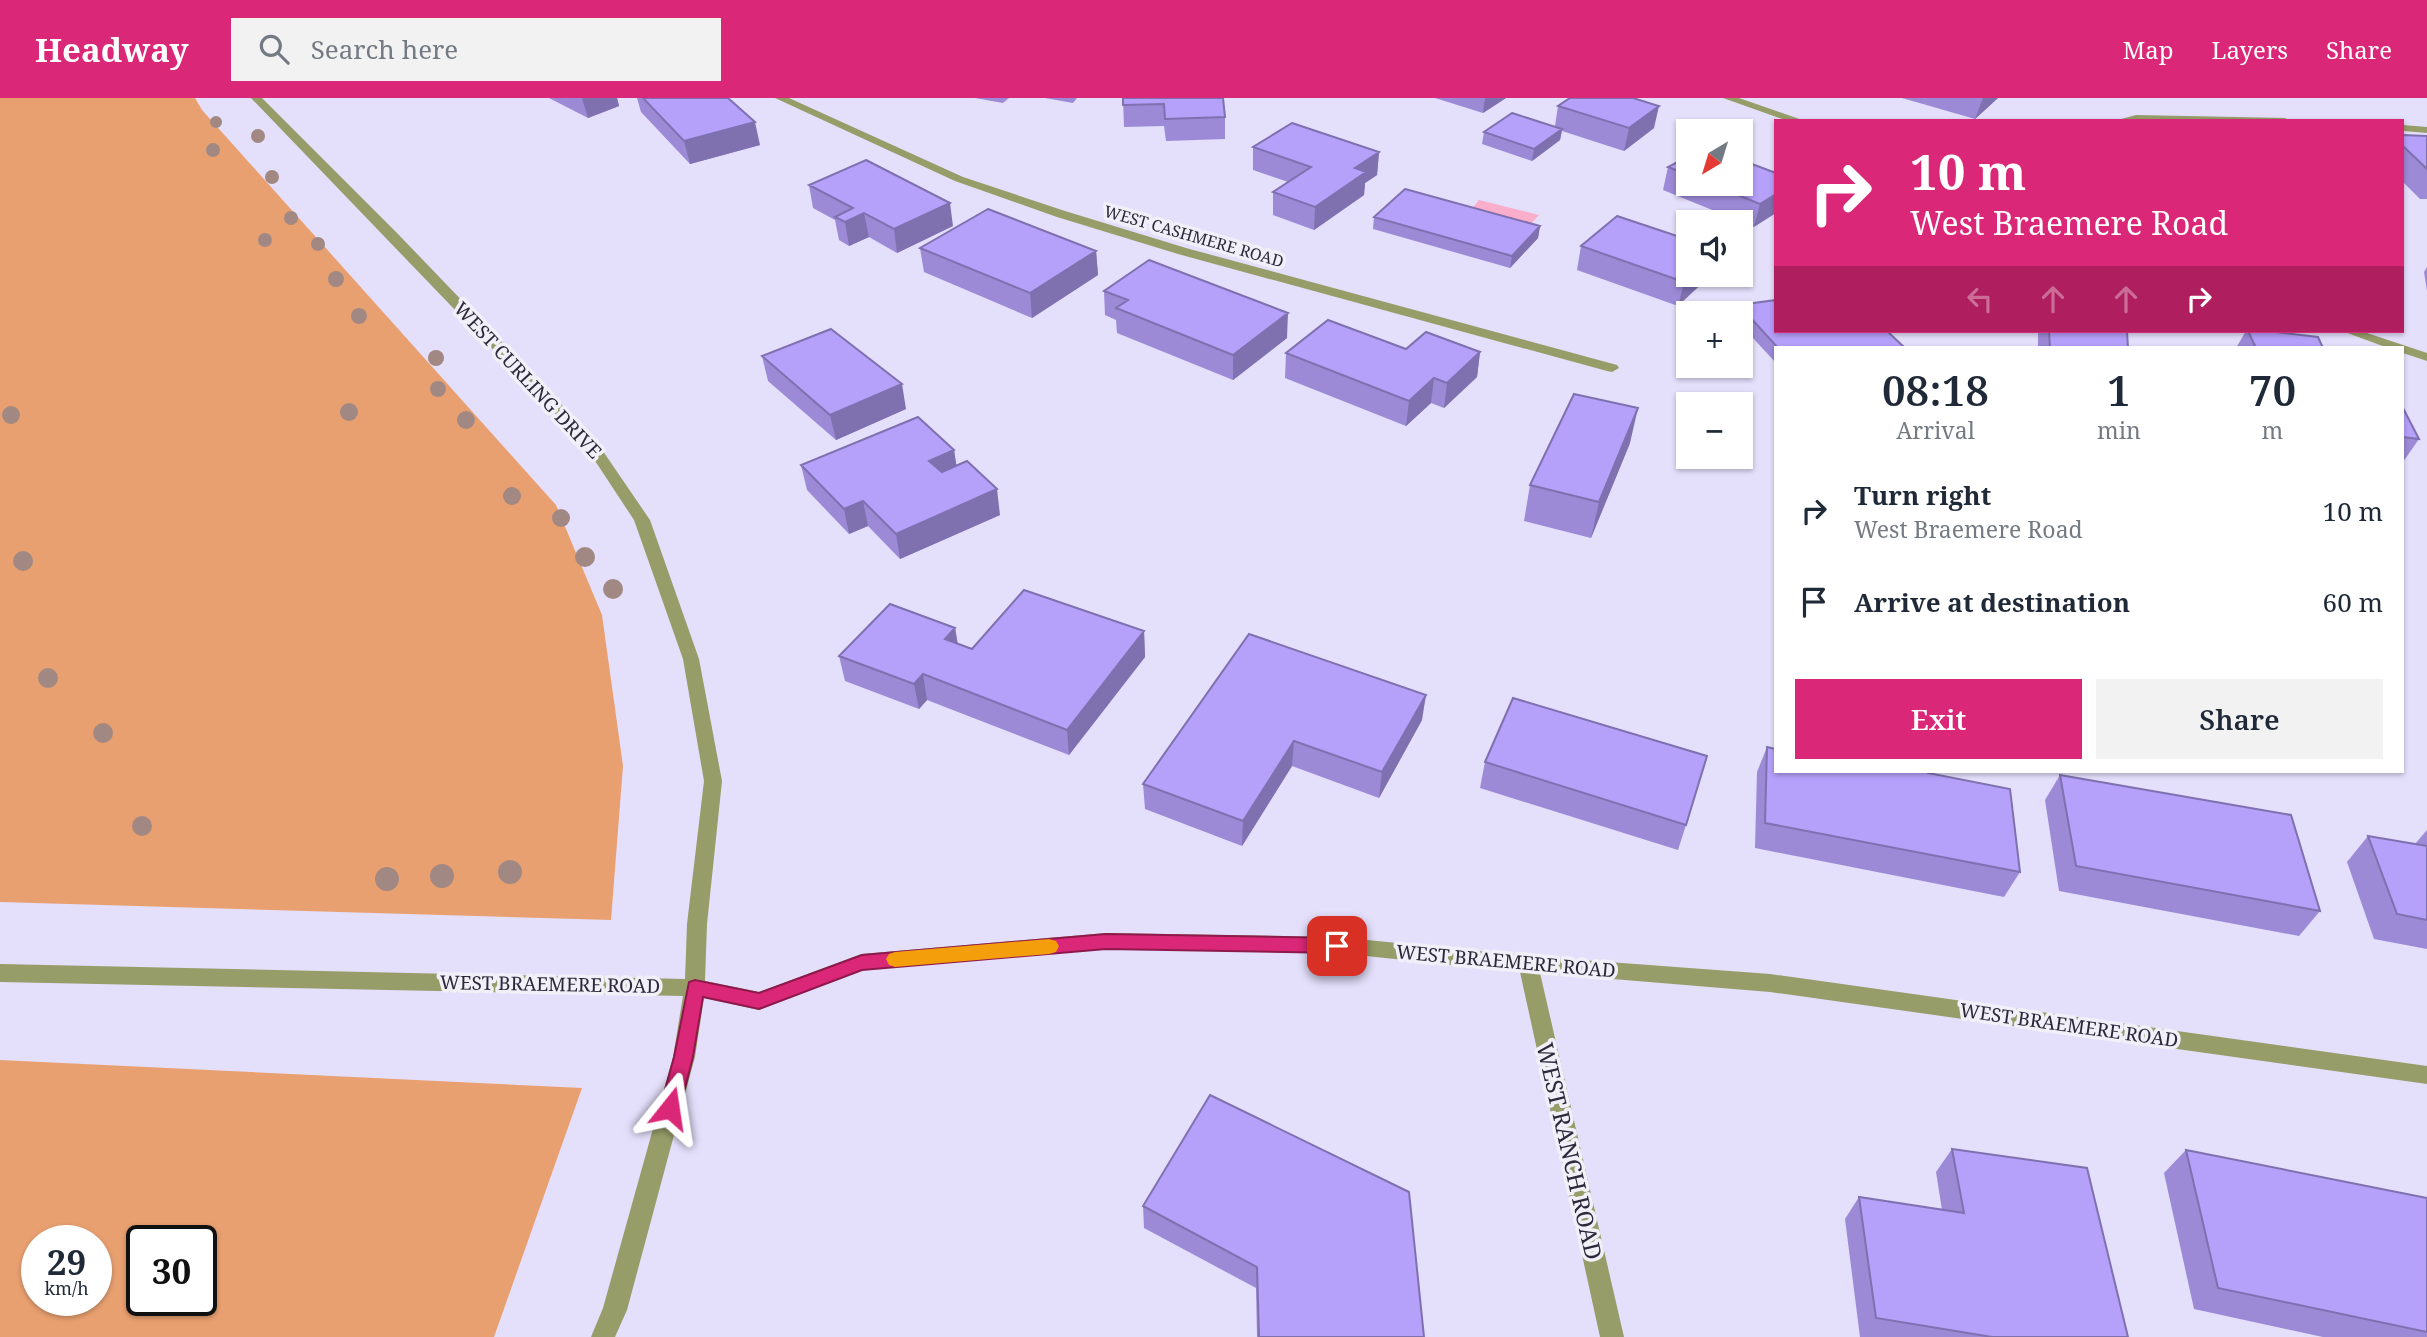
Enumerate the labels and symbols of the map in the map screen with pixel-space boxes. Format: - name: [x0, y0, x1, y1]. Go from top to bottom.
- north arrow: [1676, 119, 1754, 196]
- street label: WEST CASHMERE ROAD: [1102, 200, 1286, 272]
- street label: WEST CURLING DRIVE: [448, 296, 608, 464]
- pin: [1307, 916, 1367, 976]
- street label: WEST BRAEMERE ROAD: [1395, 938, 1617, 984]
- street label: WEST BRAEMERE ROAD: [440, 969, 660, 999]
- street label: WEST BRAEMERE ROAD: [1958, 997, 2180, 1053]
- street label: WEST RANCH ROAD: [1529, 1039, 1611, 1263]
- position arrow: [633, 1071, 707, 1145]
- speed limit sign: 30: [126, 1225, 217, 1316]

